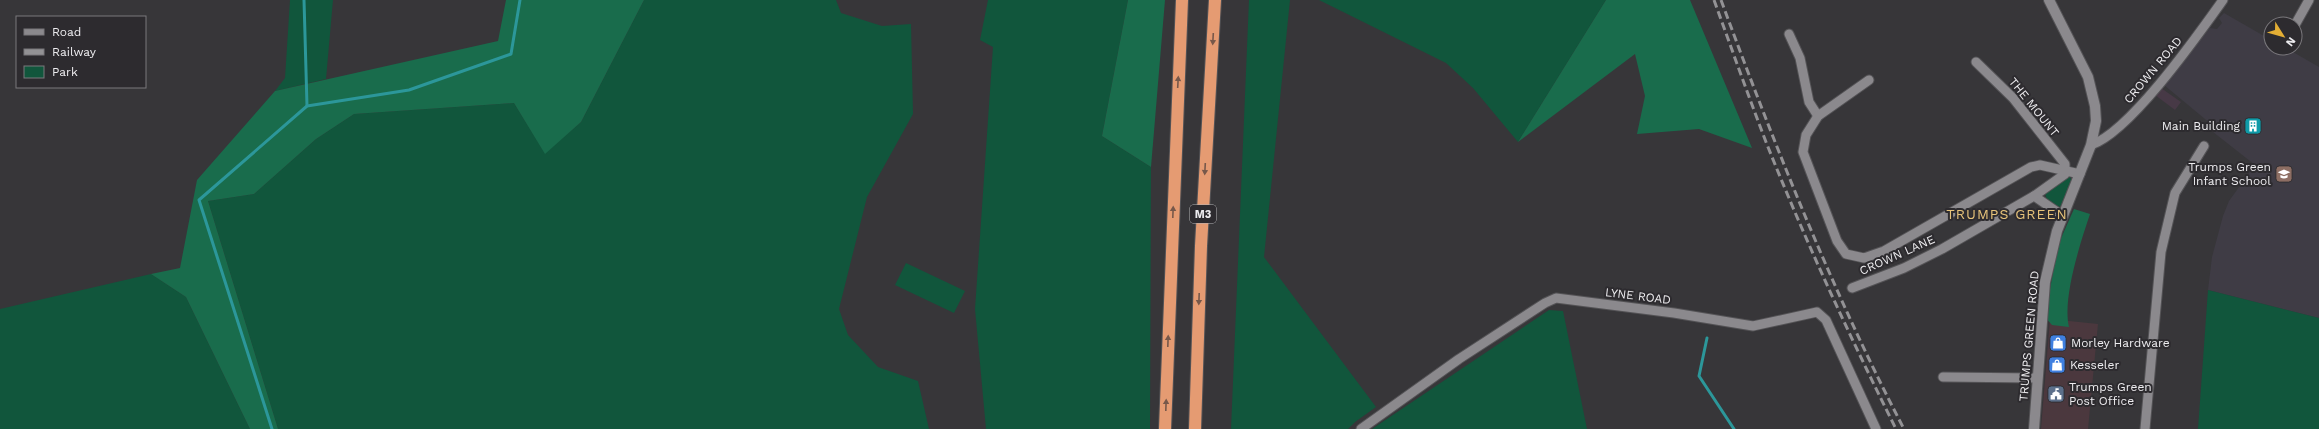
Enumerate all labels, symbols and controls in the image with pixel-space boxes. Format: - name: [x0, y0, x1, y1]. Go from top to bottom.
- legend: [16, 16, 146, 88]
- north arrow: [2263, 16, 2303, 56]
- text: Road: [52, 25, 81, 39]
- one-way arrow: [1209, 33, 1216, 45]
- street label: CROWN ROAD: [2121, 34, 2185, 106]
- text: N: [2283, 35, 2298, 49]
- text: Railway: [52, 45, 97, 59]
- text: Park: [52, 65, 78, 79]
- one-way arrow: [1175, 75, 1181, 88]
- street label: THE MOUNT: [2006, 75, 2062, 139]
- building icon: Main Building: [2243, 116, 2263, 136]
- place label: Main Building: [2162, 119, 2241, 133]
- place label: Trumps Green Infant School: [2188, 160, 2271, 188]
- one-way arrow: [1202, 163, 1209, 175]
- school or university icon: Trumps Green Infant School: [2274, 164, 2294, 184]
- road number: M3: [1190, 205, 1216, 223]
- one-way arrow: [1169, 206, 1176, 218]
- district label: TRUMPS GREEN: [1946, 206, 2068, 222]
- street label: CROWN LANE: [1857, 232, 1937, 278]
- street label: TRUMPS GREEN ROAD: [2016, 270, 2042, 402]
- street label: LYNE ROAD: [1604, 285, 1672, 307]
- one-way arrow: [1196, 293, 1202, 306]
- shop icon: Morley Hardware: [2048, 333, 2068, 353]
- one-way arrow: [1165, 334, 1171, 347]
- place label: Morley Hardware: [2071, 336, 2170, 350]
- shop icon: Kesseler: [2047, 355, 2067, 375]
- place label: Kesseler: [2070, 358, 2119, 372]
- place label: Trumps Green Post Office: [2069, 380, 2152, 408]
- public building icon: Trumps Green Post Office: [2046, 384, 2066, 404]
- one-way arrow: [1163, 398, 1169, 411]

